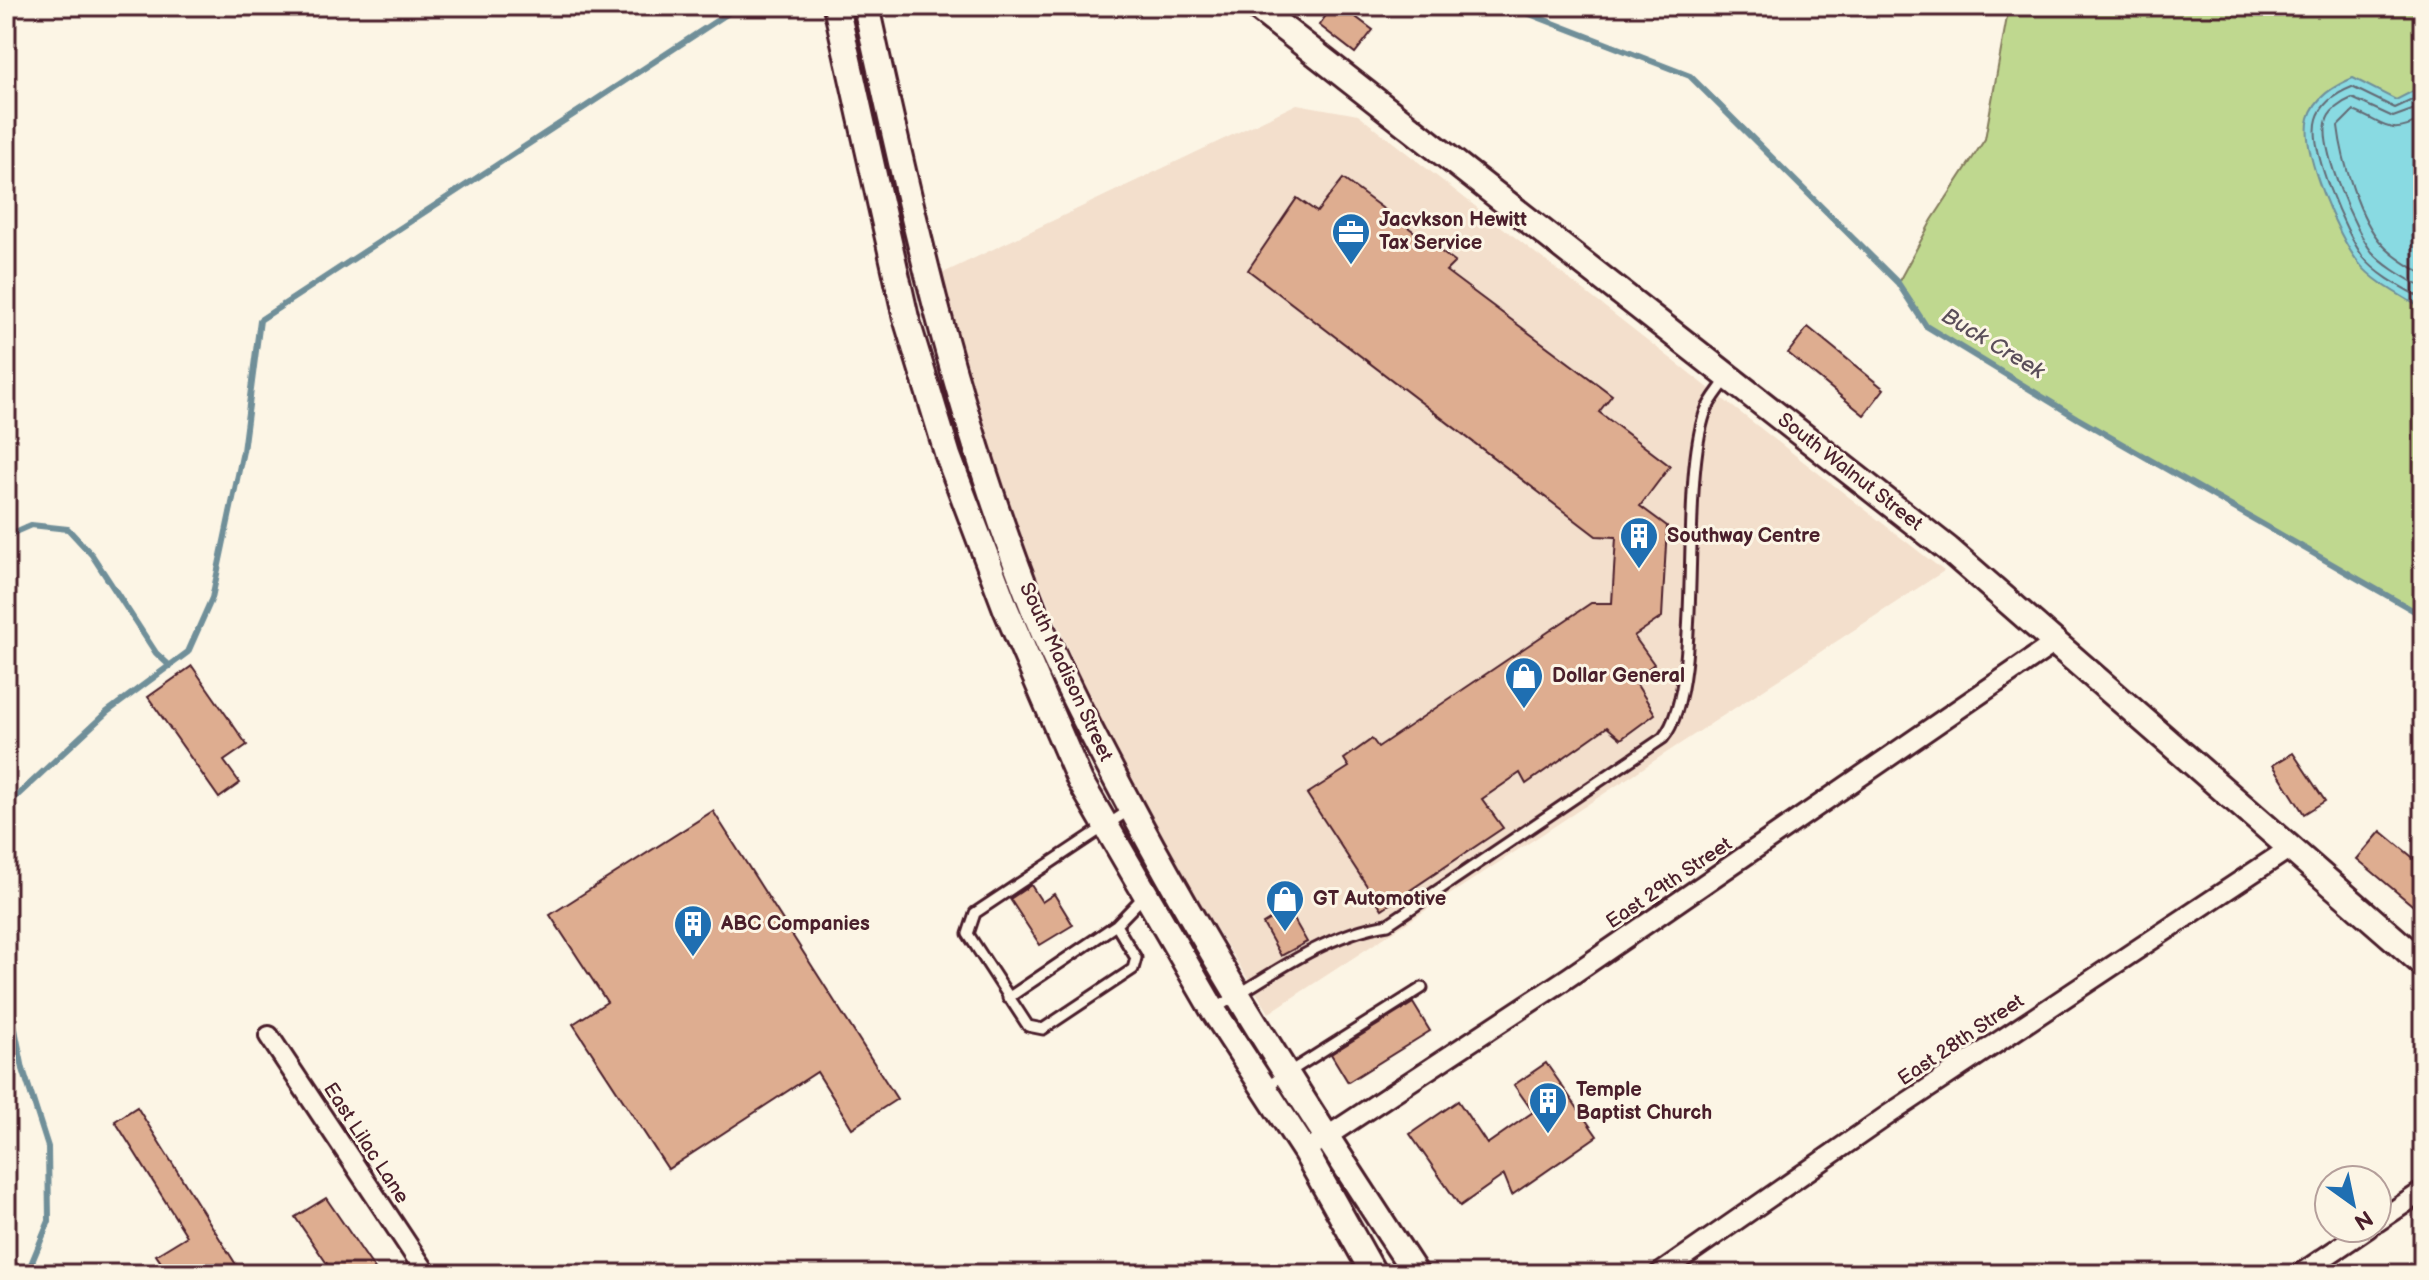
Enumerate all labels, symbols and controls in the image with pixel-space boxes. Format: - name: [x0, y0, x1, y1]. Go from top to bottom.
- place label: Jacvkson Hewitt Tax Service: [1379, 208, 1527, 255]
- office icon: Jacvkson Hewitt Tax Service: [1330, 211, 1372, 266]
- water label: Buck Creek: [1937, 303, 2050, 386]
- street label: South Walnut Street: [1773, 408, 1927, 536]
- building icon: Southway Centre: [1618, 515, 1660, 570]
- place label: Southway Centre: [1667, 524, 1820, 548]
- street label: South Madison Street: [1014, 579, 1118, 765]
- shop icon: Dollar General: [1503, 655, 1545, 710]
- place label: Dollar General: [1552, 664, 1685, 688]
- street label: East 29th Street: [1602, 832, 1736, 934]
- shop icon: GT Automotive: [1264, 878, 1306, 933]
- place label: GT Automotive: [1313, 887, 1446, 911]
- building icon: ABC Companies: [672, 903, 714, 958]
- place label: ABC Companies: [720, 912, 870, 936]
- street label: East 28th Street: [1894, 989, 2028, 1091]
- street label: East Lilac Lane: [318, 1078, 414, 1208]
- place label: Temple Baptist Church: [1576, 1078, 1712, 1125]
- building icon: Temple Baptist Church: [1527, 1080, 1569, 1135]
- north arrow: [2313, 1164, 2393, 1244]
- text: N: [2349, 1204, 2377, 1235]

